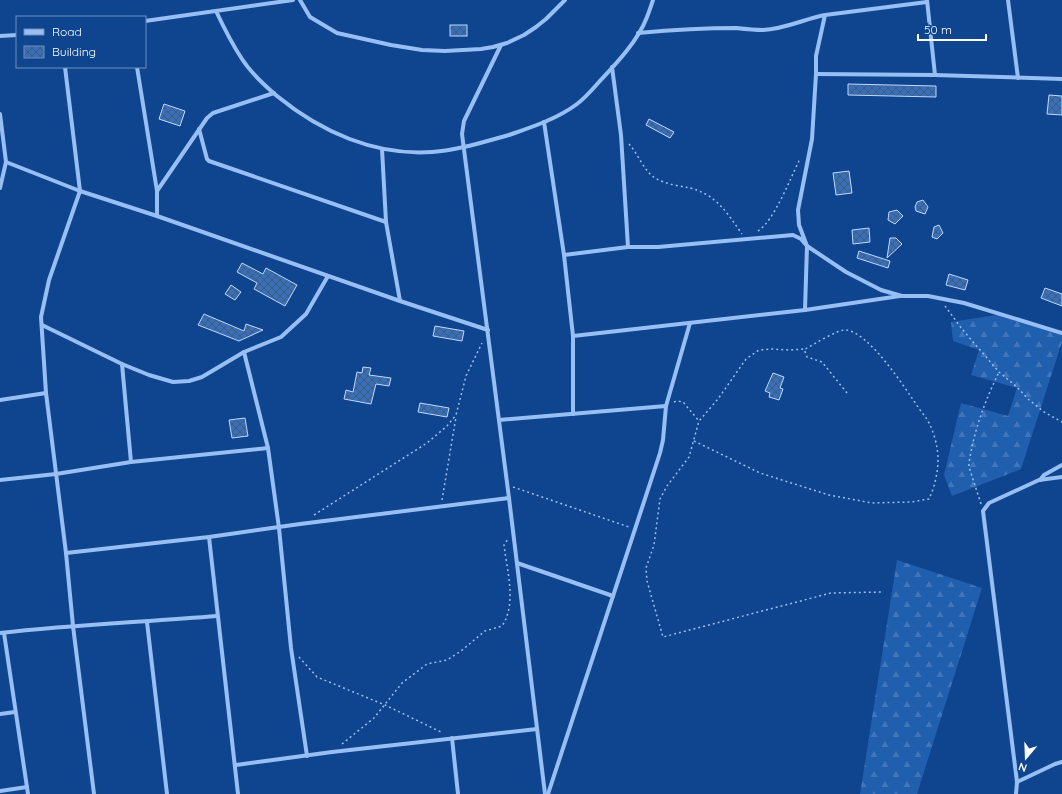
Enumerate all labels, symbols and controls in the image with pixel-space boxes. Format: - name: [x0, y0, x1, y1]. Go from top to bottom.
- legend: [16, 16, 146, 68]
- scale bar: [918, 16, 986, 42]
- text: 50 m: [924, 22, 952, 37]
- text: Road: [52, 24, 82, 39]
- text: Building: [52, 44, 96, 59]
- north arrow: [1006, 738, 1046, 778]
- text: N: [1017, 760, 1029, 775]

